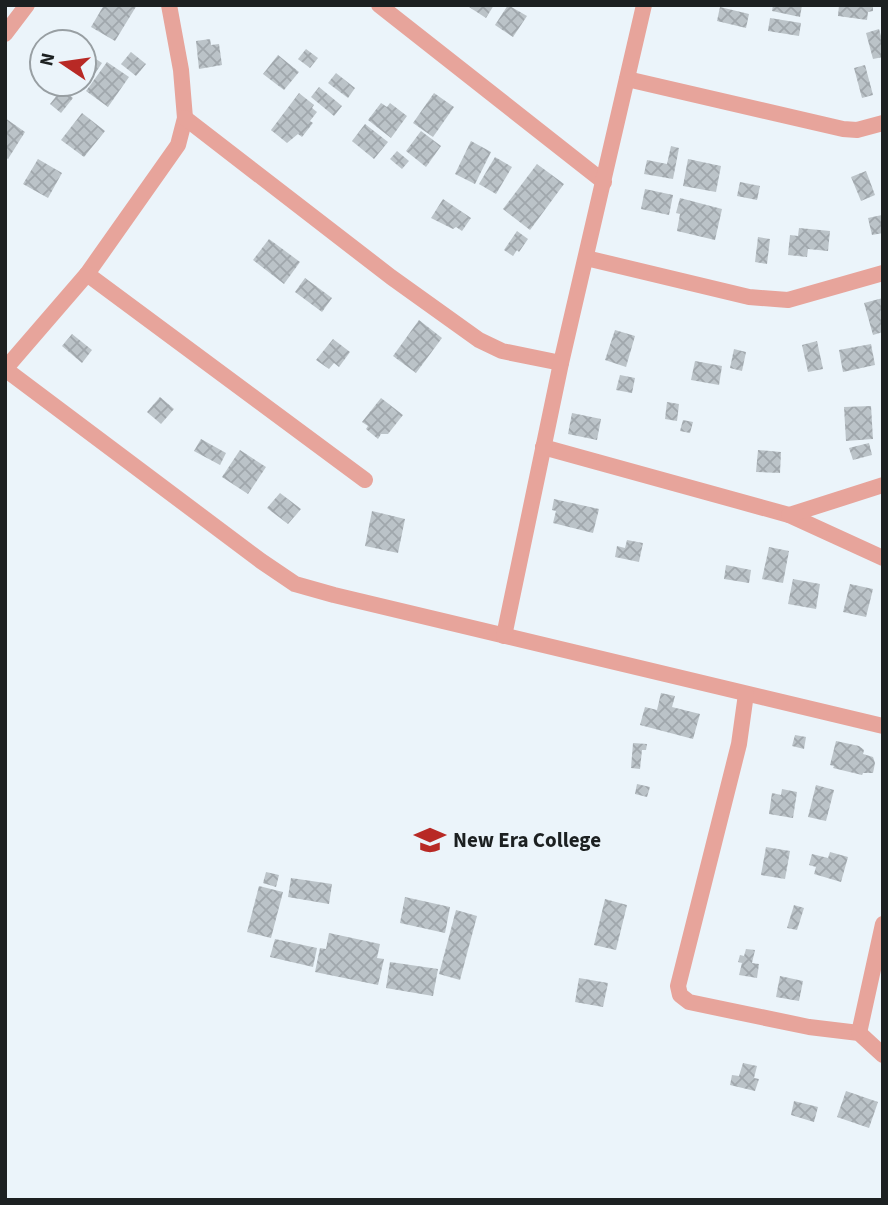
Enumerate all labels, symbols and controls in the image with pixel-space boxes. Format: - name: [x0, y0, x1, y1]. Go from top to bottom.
- north arrow: [28, 28, 98, 98]
- text: N: [33, 50, 62, 69]
- school or university icon: New Era College: [413, 823, 447, 857]
- place label: New Era College: [453, 825, 601, 855]

